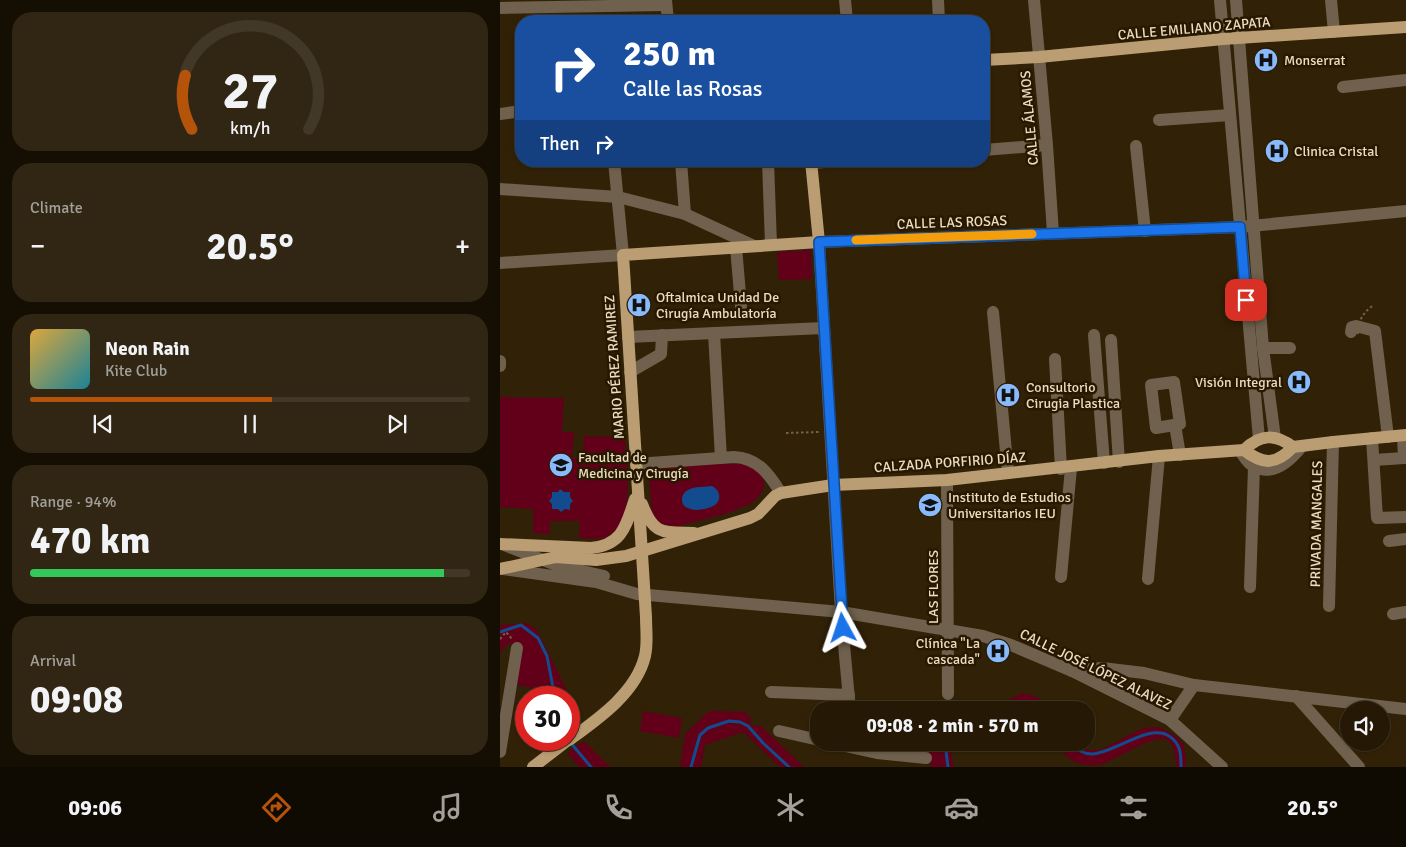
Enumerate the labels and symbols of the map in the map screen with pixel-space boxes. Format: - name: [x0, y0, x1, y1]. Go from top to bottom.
- street label: CALLE EMILIANO ZAPATA: [1117, 13, 1271, 44]
- hospital icon: Monserrat: [1253, 47, 1279, 73]
- place label: Monserrat: [1284, 52, 1346, 69]
- street label: CALLE ÁLAMOS: [1017, 70, 1042, 166]
- hospital icon: Clinica Cristal: [1264, 138, 1290, 164]
- place label: Clinica Cristal: [1294, 143, 1378, 160]
- street label: CALLE LAS ROSAS: [897, 212, 1008, 233]
- pin: [1225, 279, 1267, 321]
- place label: Oftalmica Unidad De Cirugía Ambulatoría: [656, 289, 779, 322]
- hospital icon: Oftalmica Unidad De Cirugía Ambulatoría: [626, 292, 652, 318]
- street label: MARIO PÉREZ RAMIREZ: [601, 294, 628, 440]
- hospital icon: Visión Integral: [1286, 369, 1312, 395]
- place label: Visión Integral: [1195, 374, 1282, 391]
- place label: Consultorio Cirugia Plastica: [1026, 379, 1120, 412]
- hospital icon: Consultorio Cirugia Plastica: [995, 382, 1021, 408]
- place label: Facultad de Medicina y Cirugía: [578, 449, 689, 482]
- street label: CALZADA PORFIRIO DÍAZ: [873, 449, 1027, 476]
- school or university icon: Facultad de Medicina y Cirugía: [548, 452, 574, 478]
- street label: PRIVADA MANGALES: [1307, 460, 1326, 587]
- place label: Instituto de Estudios Universitarios IEU: [948, 489, 1071, 522]
- school or university icon: Instituto de Estudios Universitarios IEU: [917, 492, 943, 518]
- street label: LAS FLORES: [925, 550, 942, 624]
- position arrow: [816, 601, 868, 653]
- street label: CALLE JOSÉ LÓPEZ ALAVEZ: [1017, 625, 1175, 714]
- place label: Clínica "La cascada": [916, 635, 980, 668]
- hospital icon: Clínica "La cascada": [985, 638, 1011, 664]
- speed limit sign: 30: [515, 686, 580, 751]

